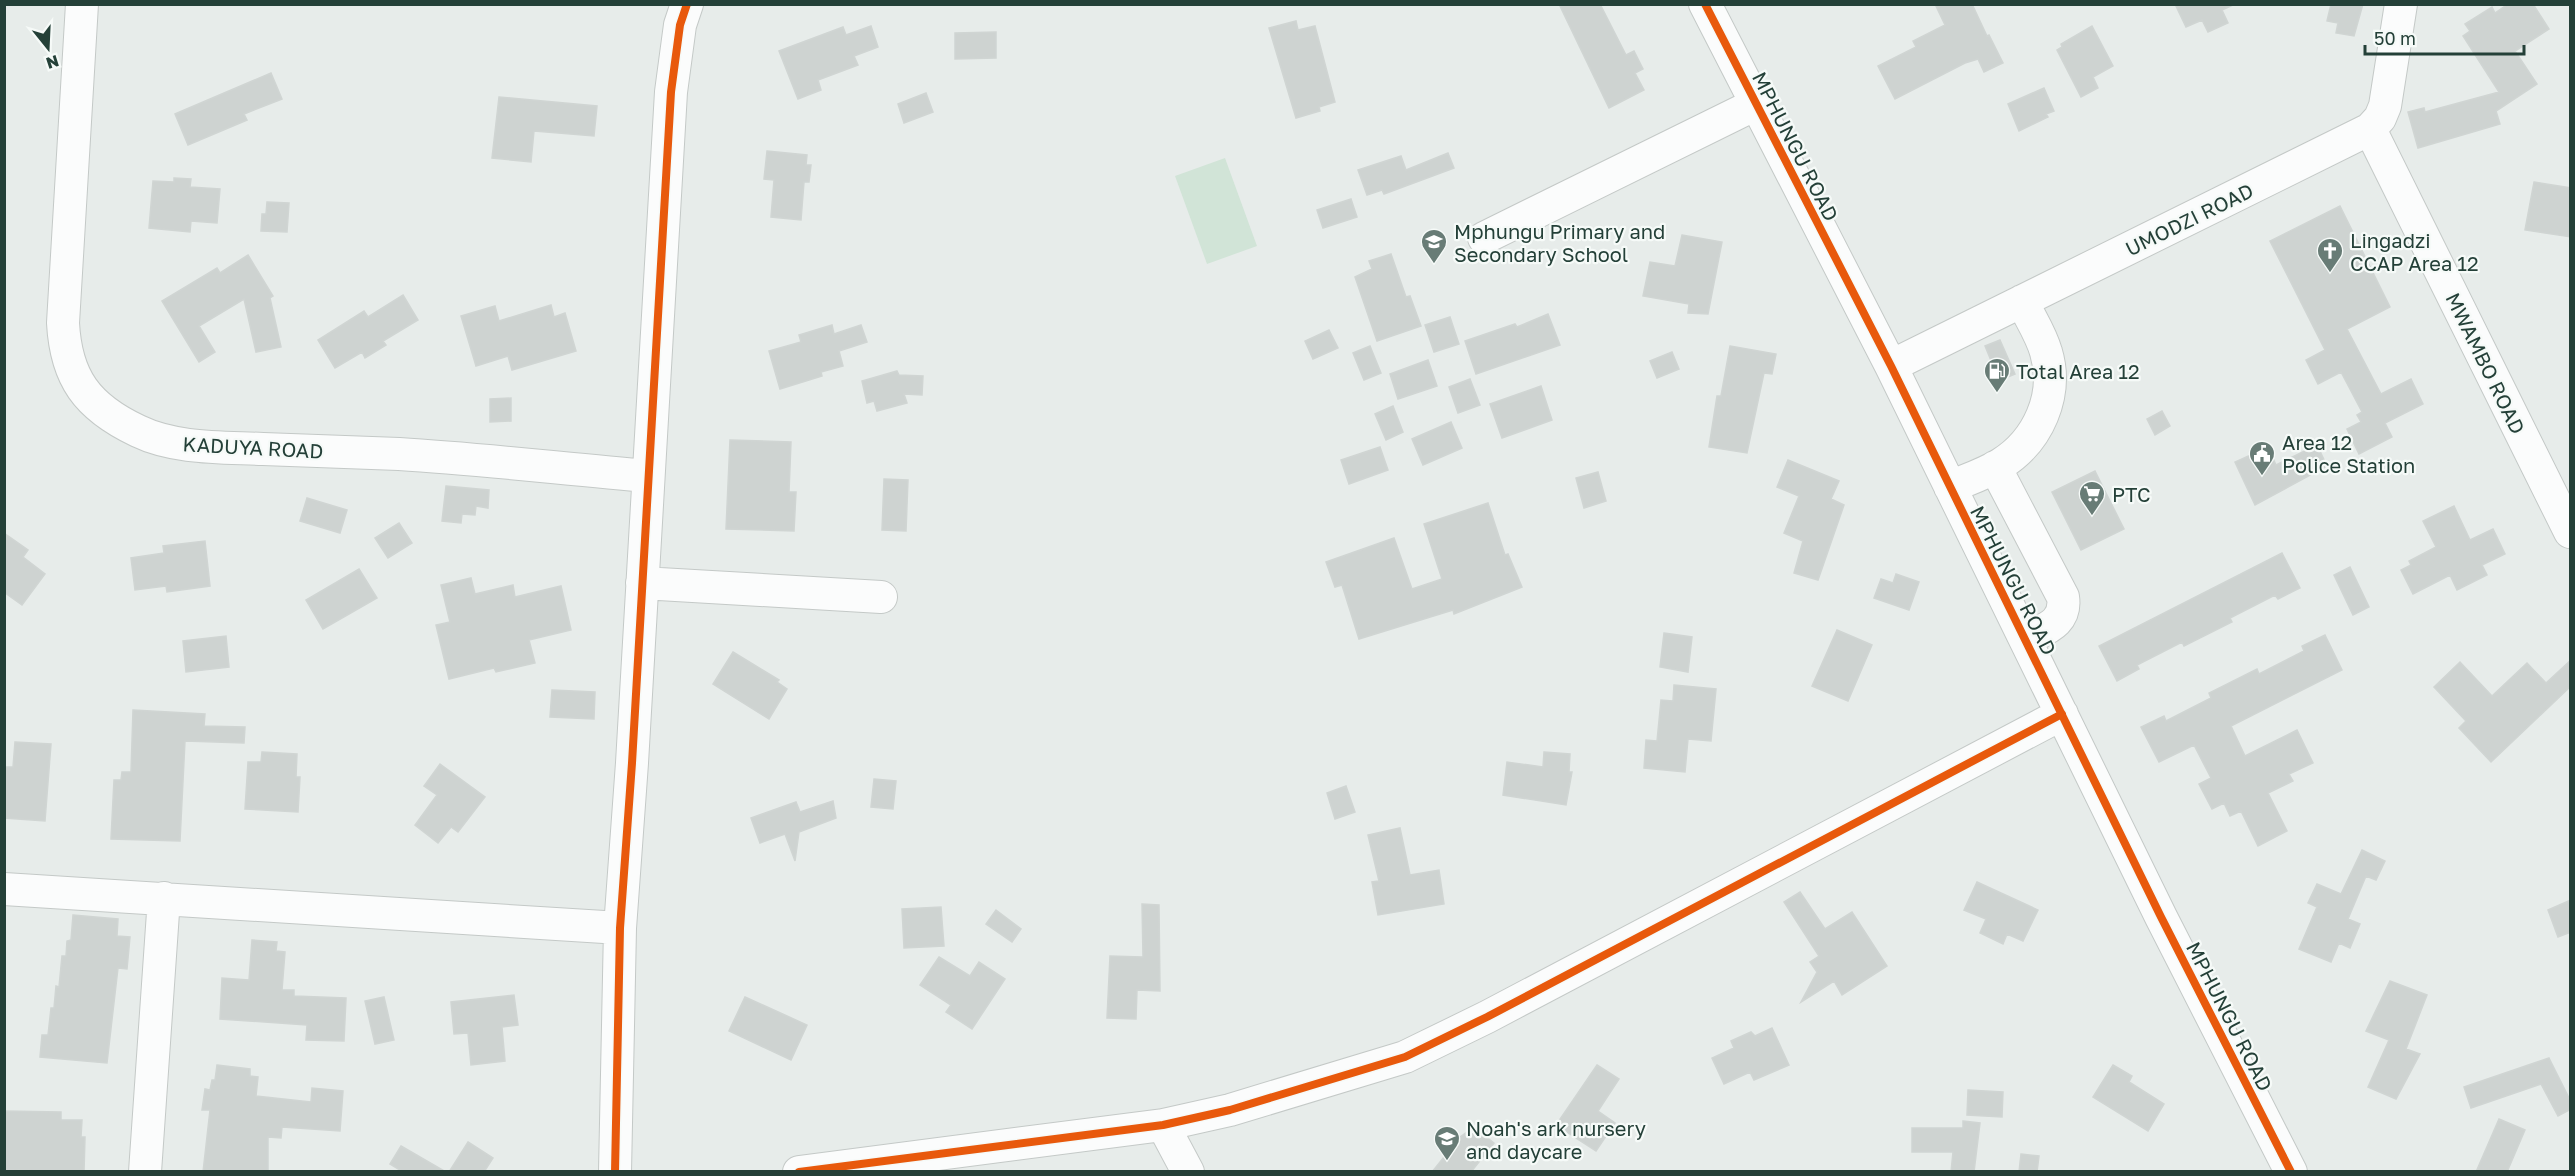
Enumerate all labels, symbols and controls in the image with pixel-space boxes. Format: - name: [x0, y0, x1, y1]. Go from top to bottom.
- north arrow: [18, 18, 78, 78]
- scale bar: [2365, 18, 2524, 56]
- text: 50 m: [2374, 27, 2416, 49]
- text: N: [44, 51, 62, 74]
- street label: MPHUNGU ROAD: [1748, 67, 1844, 225]
- street label: UMODZI ROAD: [2121, 178, 2257, 260]
- place label: Mphungu Primary and Secondary School: [1454, 219, 1665, 266]
- school or university icon: Mphungu Primary and Secondary School: [1419, 227, 1449, 265]
- place label: Lingadzi CCAP Area 12: [2350, 228, 2479, 275]
- church icon: Lingadzi CCAP Area 12: [2315, 236, 2345, 274]
- street label: MWAMBO ROAD: [2441, 288, 2531, 438]
- fuel station icon: Total Area 12: [1982, 356, 2012, 394]
- place label: Total Area 12: [2016, 359, 2140, 383]
- place label: Area 12 Police Station: [2282, 430, 2415, 477]
- street label: KADUYA ROAD: [182, 431, 324, 463]
- public building icon: Area 12 Police Station: [2247, 439, 2277, 477]
- supermarket icon: PTC: [2077, 479, 2107, 517]
- place label: PTC: [2112, 482, 2151, 506]
- street label: MPHUNGU ROAD: [1966, 501, 2062, 659]
- street label: MPHUNGU ROAD: [2182, 937, 2278, 1095]
- place label: Noah's ark nursery and daycare: [1466, 1116, 1646, 1163]
- school or university icon: Noah's ark nursery and daycare: [1432, 1124, 1462, 1162]

